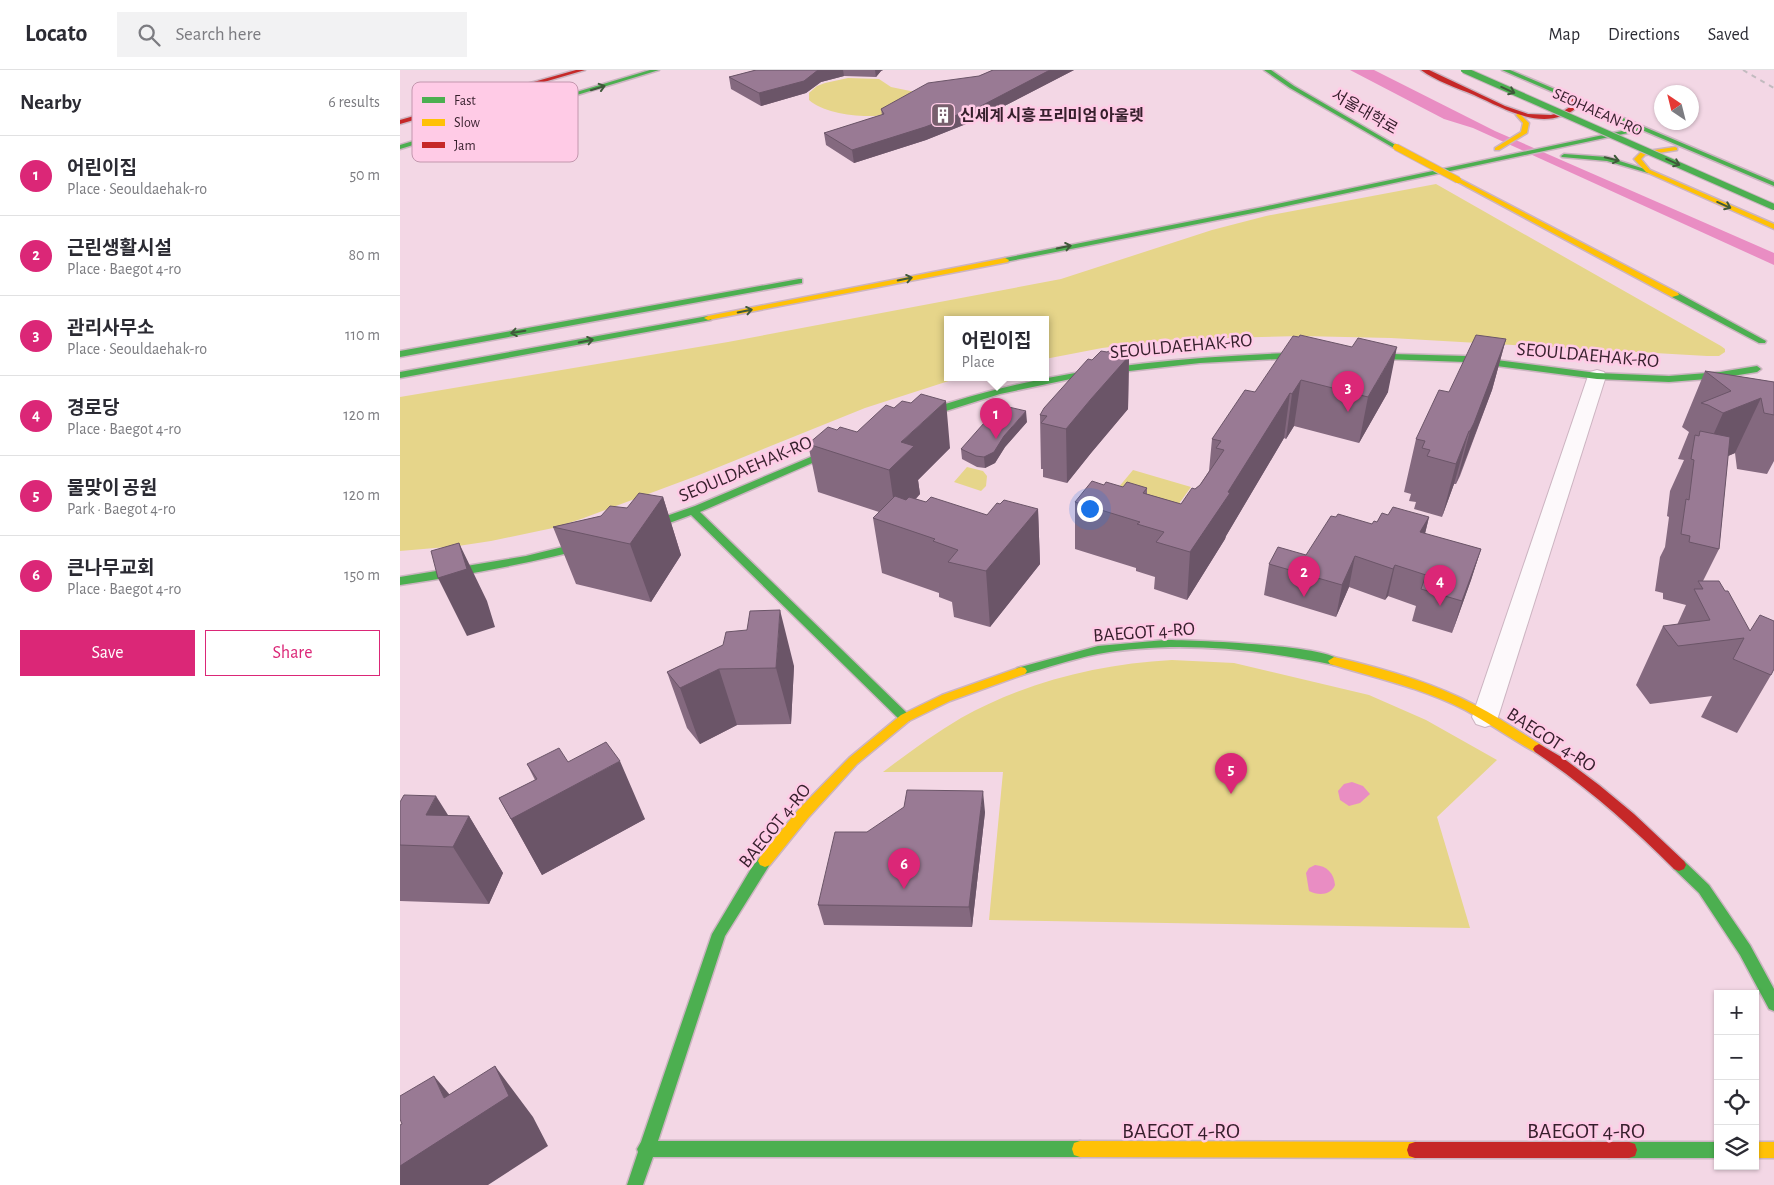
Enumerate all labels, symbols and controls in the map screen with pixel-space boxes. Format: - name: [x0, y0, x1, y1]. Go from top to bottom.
- search box: [117, 12, 467, 57]
- icon: search: [135, 21, 163, 49]
- text: Locato: [25, 22, 87, 46]
- text: Search here: [175, 25, 261, 44]
- text: Map: [1549, 26, 1580, 44]
- text: Directions: [1608, 26, 1680, 44]
- text: Saved: [1708, 26, 1749, 44]
- legend: [412, 82, 578, 162]
- one-way arrow: [589, 82, 605, 92]
- one-way arrow: [1500, 85, 1515, 95]
- street label: SEOHAEAN-RO: [1550, 85, 1645, 139]
- north arrow: [1654, 85, 1699, 130]
- street label: 서울대학로: [1329, 86, 1401, 137]
- text: Nearby: [20, 92, 81, 113]
- text: 6 results: [328, 94, 380, 110]
- text: Fast: [454, 94, 476, 108]
- building icon: 신세계 시흥 프리미엄 아울렛: [930, 102, 956, 128]
- place label: 신세계 시흥 프리미엄 아울렛: [960, 107, 1144, 124]
- text: Slow: [454, 116, 481, 130]
- text: Jam: [454, 139, 476, 153]
- one-way arrow: [1603, 155, 1619, 164]
- one-way arrow: [1665, 158, 1680, 168]
- text: 어린이집: [67, 159, 137, 178]
- text: 1: [33, 167, 39, 183]
- text: 50 m: [349, 167, 380, 183]
- text: Place · Seouldaehak-ro: [67, 181, 207, 197]
- one-way arrow: [1716, 201, 1731, 211]
- text: 근린생활시설: [67, 239, 172, 258]
- one-way arrow: [1055, 241, 1071, 251]
- text: 2: [32, 247, 40, 263]
- text: 80 m: [349, 247, 380, 263]
- text: Place · Baegot 4-ro: [67, 261, 181, 277]
- one-way arrow: [896, 273, 912, 283]
- one-way arrow: [737, 305, 753, 315]
- popup: [944, 316, 1049, 381]
- text: 관리사무소: [67, 319, 154, 338]
- text: 3: [33, 327, 39, 343]
- text: 110 m: [345, 327, 380, 343]
- one-way arrow: [510, 328, 526, 338]
- street label: SEOULDAEHAK-RO: [1109, 331, 1253, 362]
- text: 어린이집: [962, 332, 1031, 351]
- one-way arrow: [577, 335, 593, 345]
- street label: SEOULDAEHAK-RO: [1516, 340, 1660, 371]
- text: Place · Seouldaehak-ro: [67, 341, 207, 357]
- text: Place: [962, 354, 995, 370]
- pin: 3: [1332, 371, 1364, 412]
- pin: 1: [980, 398, 1012, 439]
- text: 경로당: [67, 399, 119, 418]
- text: 4: [32, 407, 40, 423]
- text: 120 m: [343, 407, 380, 423]
- text: Place · Baegot 4-ro: [67, 421, 181, 437]
- street label: SEOULDAEHAK-RO: [676, 433, 815, 506]
- text: 물맞이 공원: [67, 479, 157, 498]
- text: 5: [33, 487, 39, 503]
- text: 120 m: [343, 487, 380, 503]
- your location: [1077, 496, 1103, 522]
- text: Park · Baegot 4-ro: [67, 501, 176, 517]
- pin: 2: [1288, 556, 1320, 597]
- text: 큰나무교회: [67, 559, 154, 578]
- pin: 4: [1424, 565, 1456, 606]
- text: 6: [32, 567, 40, 583]
- text: 150 m: [344, 567, 380, 583]
- text: Place · Baegot 4-ro: [67, 581, 181, 597]
- street label: BAEGOT 4-RO: [1093, 619, 1196, 646]
- button: Save: [20, 630, 195, 676]
- button: Share: [205, 630, 380, 676]
- street label: BAEGOT 4-RO: [1503, 705, 1599, 776]
- pin: 5: [1215, 753, 1247, 794]
- street label: BAEGOT 4-RO: [736, 780, 815, 872]
- pin: 6: [888, 848, 920, 889]
- map controls: [1714, 990, 1759, 1170]
- button: +: [1714, 990, 1759, 1035]
- button: −: [1714, 1035, 1759, 1080]
- button: locate: [1714, 1080, 1759, 1125]
- street label: BAEGOT 4-RO: [1122, 1120, 1240, 1142]
- street label: BAEGOT 4-RO: [1527, 1120, 1645, 1142]
- button: layers: [1714, 1125, 1759, 1170]

